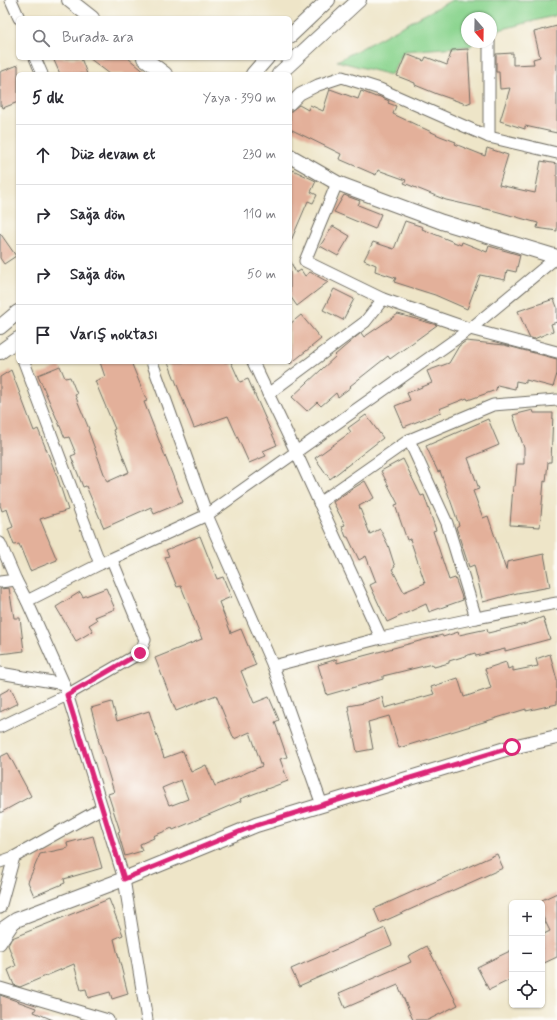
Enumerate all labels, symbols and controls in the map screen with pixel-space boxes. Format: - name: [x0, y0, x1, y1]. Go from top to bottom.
- north arrow: [461, 12, 497, 48]
- search box: [16, 16, 292, 60]
- icon: search: [30, 27, 52, 49]
- text: Burada ara: [62, 28, 134, 48]
- text: 5 dk: [32, 87, 64, 109]
- text: Yaya · 390 m: [203, 90, 276, 107]
- icon: ahead: [32, 144, 54, 166]
- text: Düz devam et: [70, 145, 155, 165]
- text: 230 m: [242, 146, 276, 163]
- icon: right: [32, 204, 54, 226]
- text: Sağa dön: [70, 205, 125, 225]
- text: 110 m: [243, 206, 276, 223]
- icon: right: [32, 264, 54, 286]
- text: Sağa dön: [70, 265, 125, 285]
- text: 50 m: [247, 266, 276, 283]
- icon: arrive: [32, 324, 54, 346]
- text: Varış noktası: [70, 325, 158, 345]
- route end: [131, 644, 149, 662]
- route start: [503, 738, 521, 756]
- map controls: [509, 900, 545, 1008]
- button: +: [509, 900, 545, 936]
- button: −: [509, 936, 545, 972]
- button: locate: [509, 972, 545, 1008]

